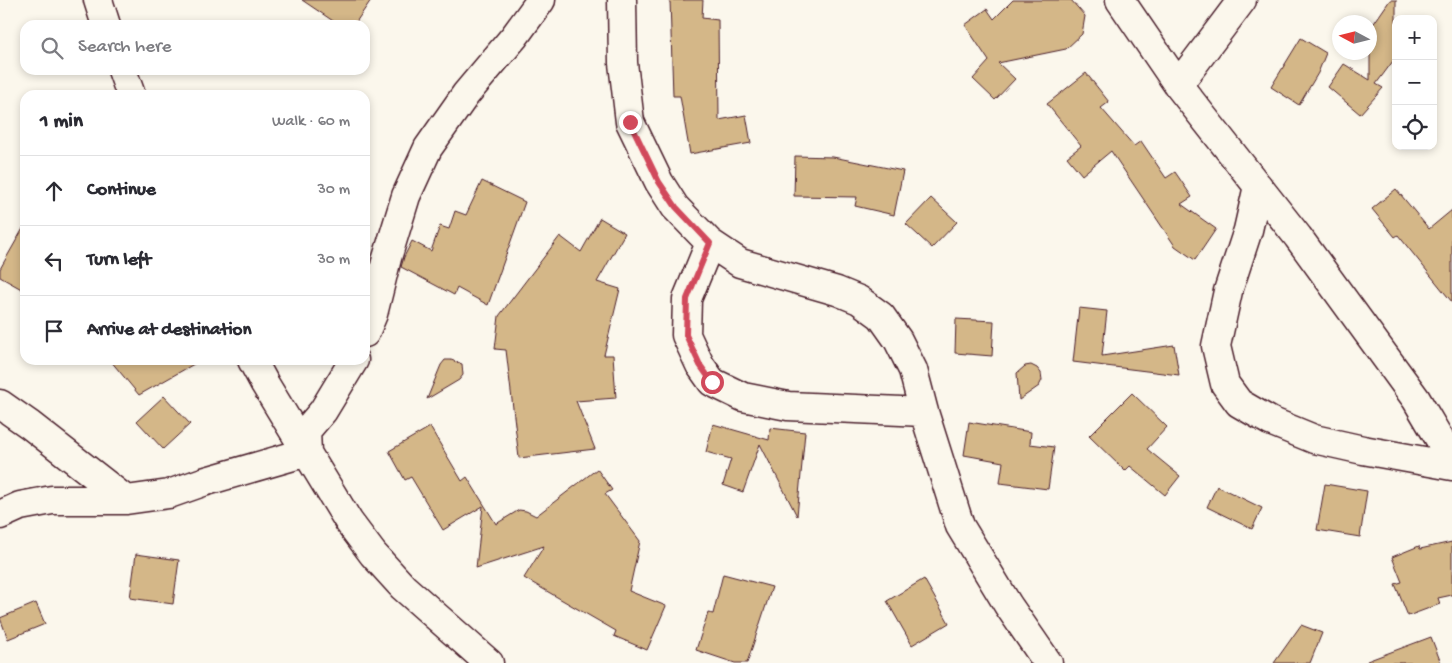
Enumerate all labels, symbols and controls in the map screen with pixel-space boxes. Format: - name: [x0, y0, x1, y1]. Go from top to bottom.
- north arrow: [1332, 15, 1377, 60]
- map controls: [1392, 15, 1437, 150]
- button: +: [1392, 15, 1437, 60]
- search box: [20, 20, 370, 75]
- icon: search: [38, 34, 66, 62]
- text: Search here: [78, 36, 172, 59]
- button: −: [1392, 60, 1437, 105]
- button: locate: [1392, 105, 1437, 150]
- text: 1 min: [40, 110, 83, 135]
- route end: [619, 111, 642, 134]
- text: Walk · 60 m: [272, 113, 350, 132]
- icon: ahead: [40, 177, 68, 205]
- text: Continue: [87, 179, 156, 202]
- text: 30 m: [317, 181, 350, 200]
- icon: left: [40, 247, 68, 275]
- text: Turn left: [87, 249, 151, 272]
- text: 30 m: [317, 251, 350, 270]
- icon: arrive: [40, 317, 68, 345]
- text: Arrive at destination: [87, 319, 251, 342]
- route start: [701, 371, 724, 394]

